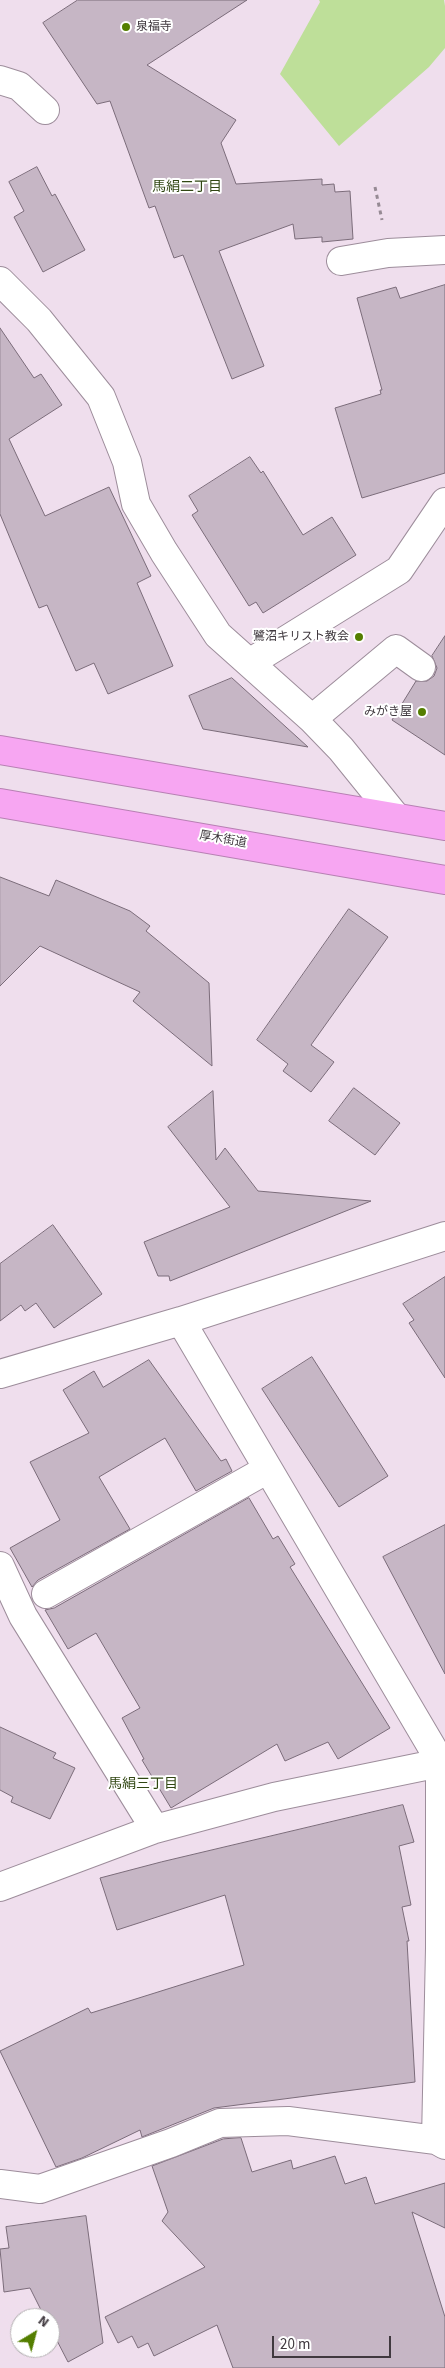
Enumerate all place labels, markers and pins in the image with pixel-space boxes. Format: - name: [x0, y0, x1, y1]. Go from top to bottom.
- place label: 泉福寺: [136, 20, 172, 34]
- marker: 泉福寺: [120, 21, 132, 33]
- place label: 鷺沼キリスト教会: [253, 630, 349, 644]
- marker: 鷺沼キリスト教会: [353, 631, 365, 643]
- place label: みがき屋: [364, 705, 412, 719]
- marker: みがき屋: [416, 706, 428, 718]

